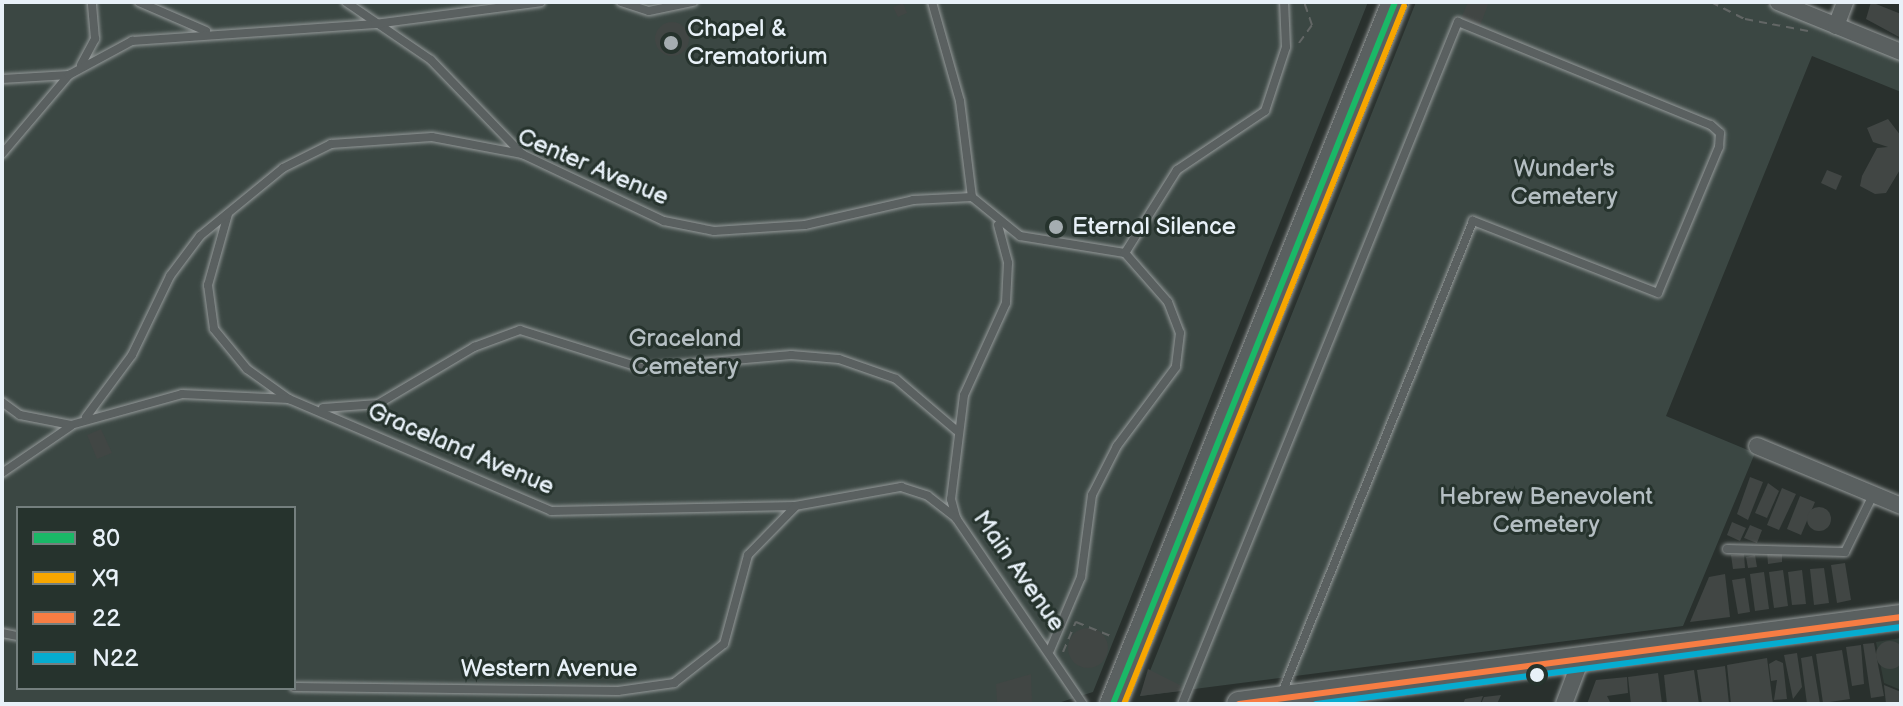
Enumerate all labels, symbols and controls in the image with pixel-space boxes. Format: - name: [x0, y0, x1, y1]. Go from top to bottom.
- place label: Chapel & Crematorium: [687, 15, 828, 71]
- marker: Chapel & Crematorium: [662, 34, 680, 52]
- street label: Center Avenue: [513, 122, 673, 212]
- park label: Wunder's Cemetery: [1511, 155, 1617, 211]
- place label: Eternal Silence: [1072, 213, 1236, 241]
- marker: Eternal Silence: [1047, 218, 1065, 236]
- park label: Graceland Cemetery: [629, 325, 741, 381]
- street label: Graceland Avenue: [363, 397, 559, 501]
- park label: Hebrew Benevolent Cemetery: [1439, 483, 1653, 539]
- street label: Main Avenue: [967, 505, 1071, 637]
- legend: [16, 506, 296, 690]
- text: 80: [92, 524, 120, 553]
- text: X9: [92, 564, 119, 593]
- text: 22: [92, 604, 120, 633]
- text: N22: [92, 644, 138, 673]
- street label: Western Avenue: [461, 655, 637, 683]
- unlabelled marker: [1529, 667, 1545, 683]

